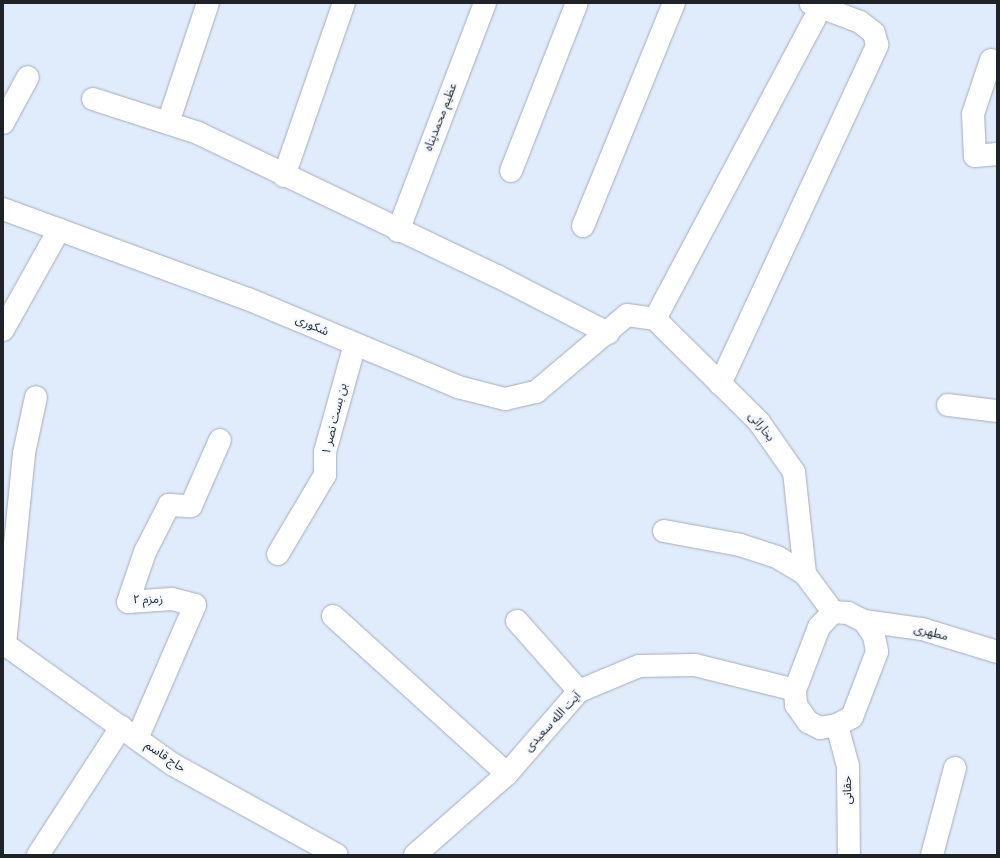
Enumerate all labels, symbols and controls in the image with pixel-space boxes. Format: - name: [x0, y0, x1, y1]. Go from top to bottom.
- street label: عظیم محمدپناه: [421, 81, 461, 153]
- street label: شکوری: [293, 313, 331, 339]
- street label: بن بست نصر ۱: [319, 382, 351, 456]
- street label: بخارائی: [745, 409, 777, 445]
- street label: زمزم ۲: [133, 593, 163, 607]
- street label: مطهری: [912, 622, 950, 644]
- street label: آیت الله سعیدی: [522, 689, 584, 755]
- street label: حاج قاسم: [142, 738, 188, 776]
- street label: حقانی: [841, 776, 855, 804]

